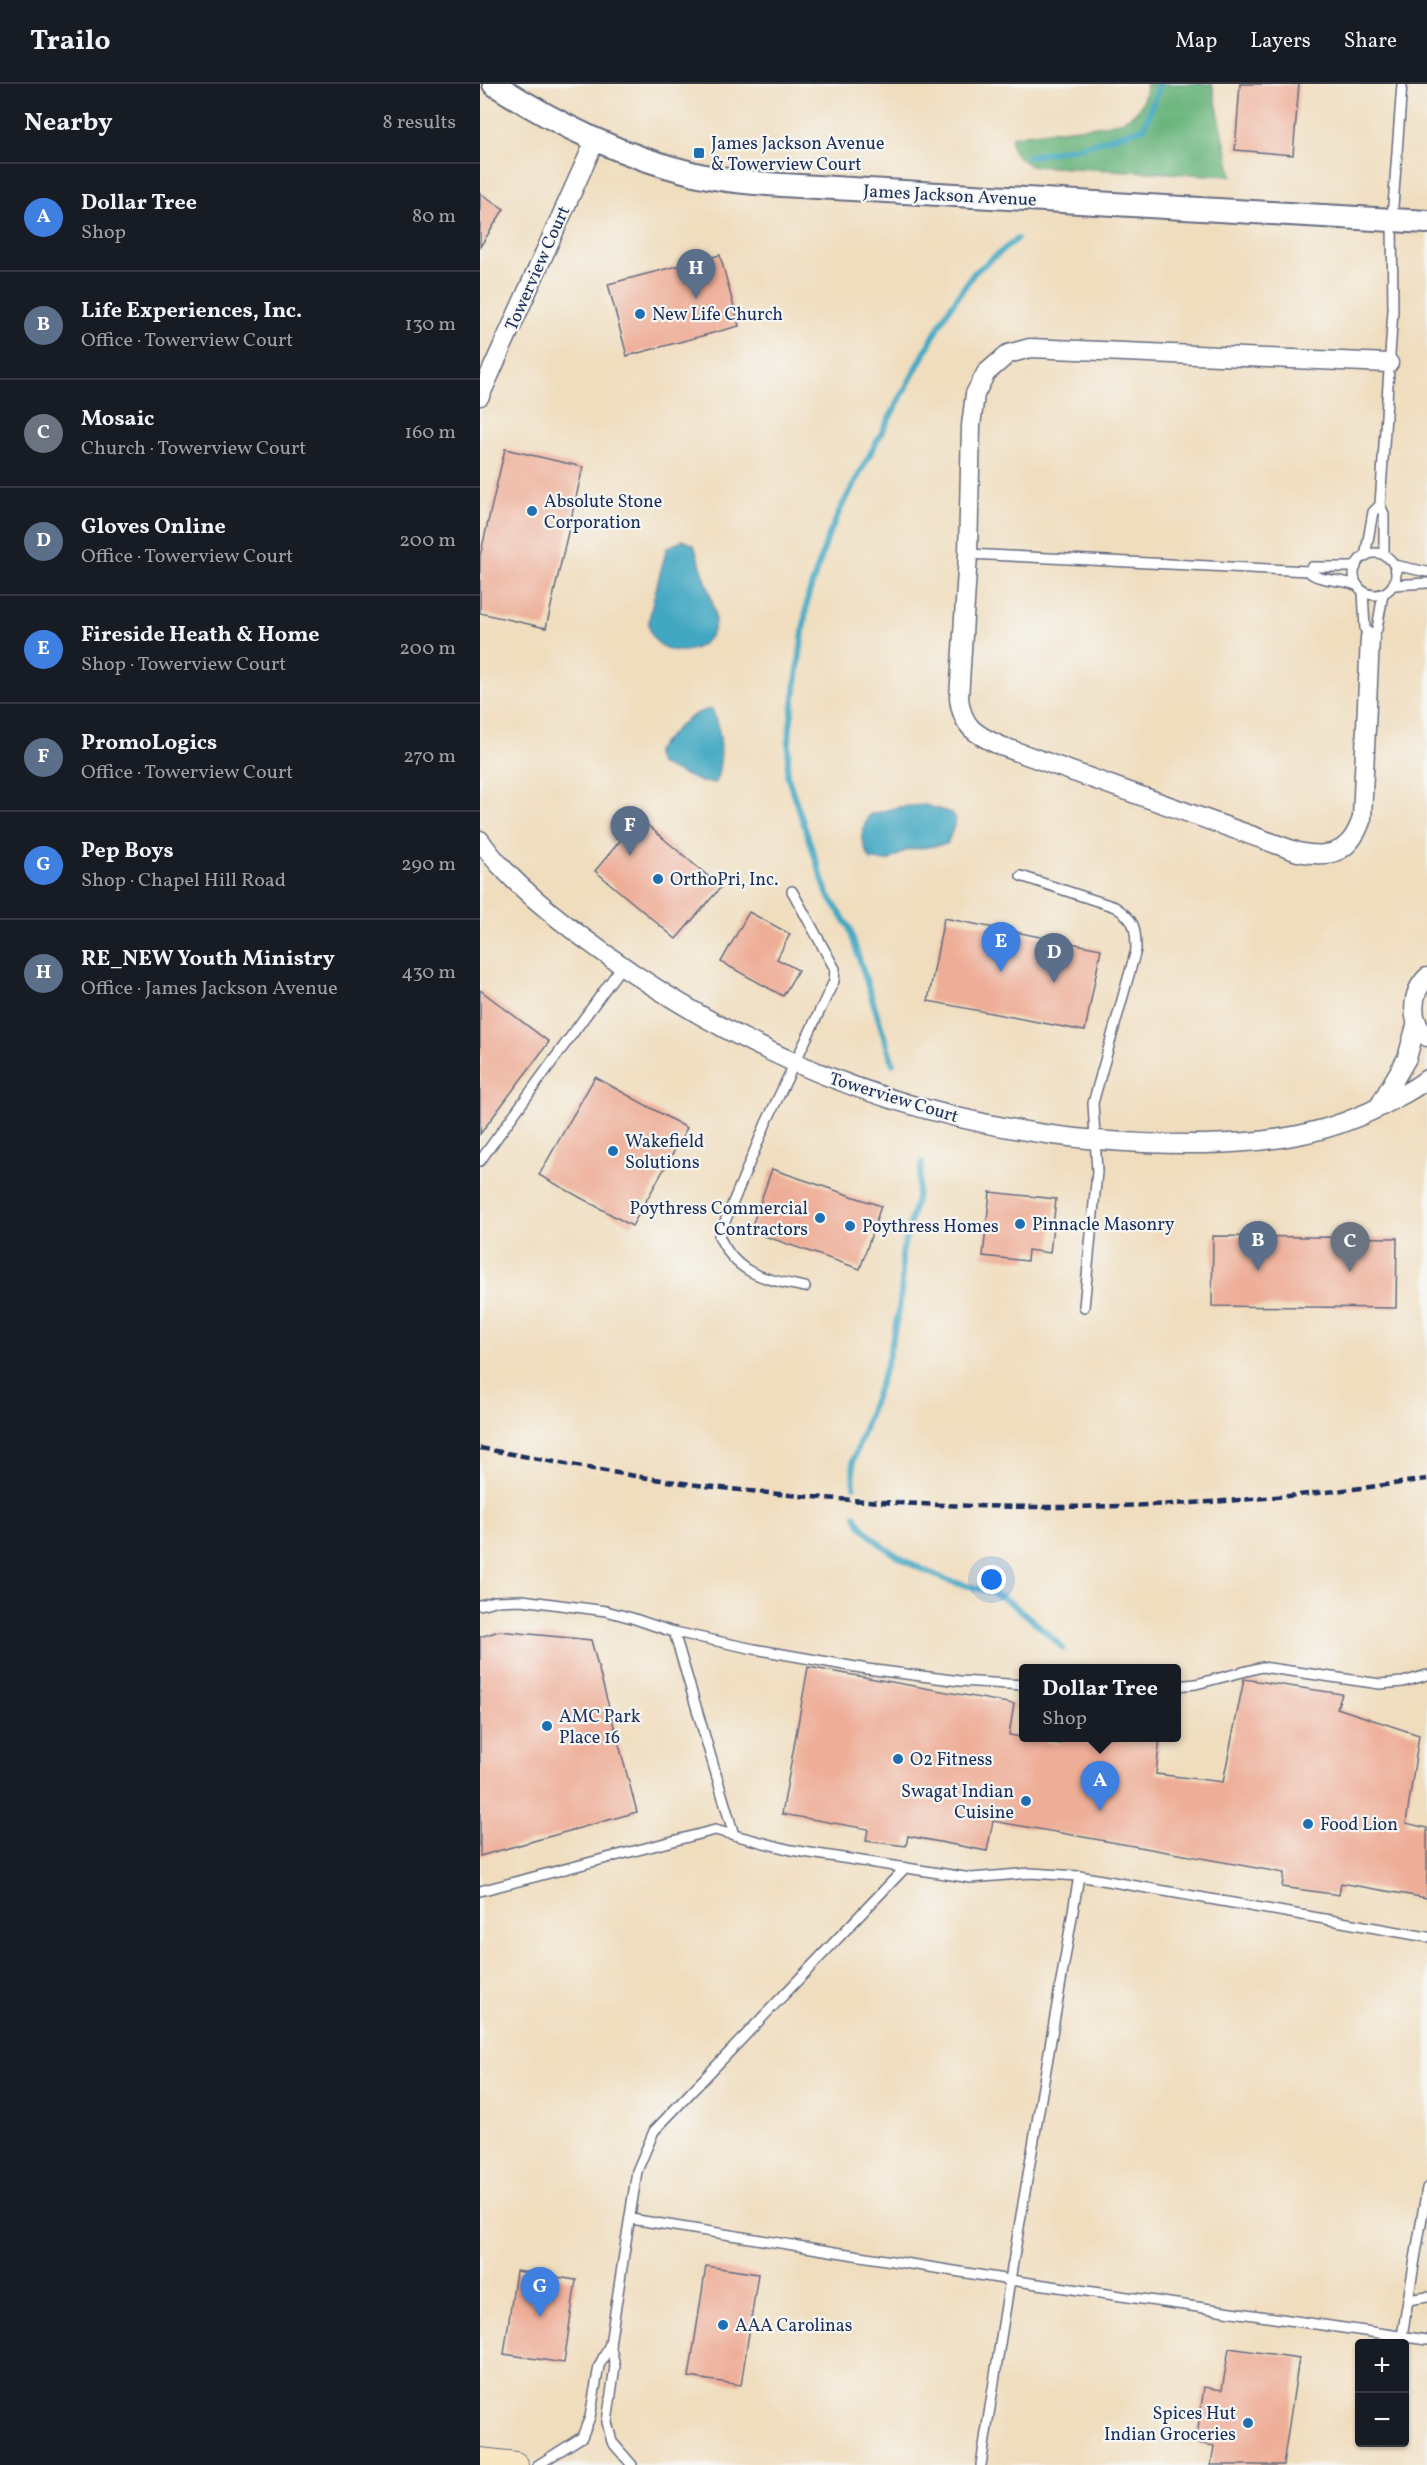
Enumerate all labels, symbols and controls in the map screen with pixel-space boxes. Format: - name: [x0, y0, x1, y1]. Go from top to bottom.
- text: Trailo: [30, 22, 111, 61]
- text: Map: [1175, 27, 1217, 56]
- text: Layers: [1250, 27, 1311, 56]
- text: Share: [1344, 27, 1397, 56]
- text: Nearby: [24, 105, 113, 141]
- text: 8 results: [383, 109, 456, 137]
- place label: James Jackson Avenue & Towerview Court: [711, 132, 884, 178]
- marker: James Jackson Avenue & Towerview Court: [692, 146, 706, 160]
- street label: James Jackson Avenue: [863, 179, 1037, 214]
- text: Dollar Tree: [81, 188, 197, 219]
- street label: Towerview Court: [500, 202, 577, 335]
- text: A: [36, 203, 51, 231]
- text: 80 m: [412, 203, 456, 231]
- text: Shop: [81, 219, 126, 247]
- pin: H: [676, 250, 716, 299]
- text: Life Experiences, Inc.: [81, 296, 302, 327]
- place label: New Life Church: [652, 303, 783, 328]
- marker: New Life Church: [633, 307, 647, 321]
- text: B: [37, 311, 50, 339]
- text: 130 m: [405, 311, 456, 339]
- text: Office · Towerview Court: [81, 327, 293, 355]
- text: Mosaic: [81, 404, 154, 435]
- text: C: [37, 419, 50, 447]
- text: 160 m: [404, 419, 456, 447]
- text: Church · Towerview Court: [81, 435, 306, 463]
- place label: Absolute Stone Corporation: [544, 490, 662, 536]
- marker: Absolute Stone Corporation: [525, 504, 539, 518]
- text: Gloves Online: [81, 512, 226, 543]
- text: D: [36, 527, 51, 555]
- text: 200 m: [399, 527, 456, 555]
- text: Office · Towerview Court: [81, 543, 293, 571]
- text: Fireside Heath & Home: [81, 620, 319, 651]
- text: E: [37, 635, 50, 663]
- text: 200 m: [399, 635, 456, 663]
- text: Shop · Towerview Court: [81, 651, 286, 679]
- text: PromoLogics: [81, 728, 217, 759]
- text: F: [38, 743, 49, 771]
- text: 270 m: [403, 743, 456, 771]
- text: Office · Towerview Court: [81, 759, 293, 787]
- pin: F: [610, 806, 650, 856]
- text: Pep Boys: [81, 836, 174, 867]
- text: G: [36, 851, 51, 879]
- text: 290 m: [401, 851, 456, 879]
- text: Shop · Chapel Hill Road: [81, 867, 286, 895]
- place label: OrthoPri, Inc.: [670, 868, 778, 893]
- marker: OrthoPri, Inc.: [651, 872, 665, 886]
- pin: E: [982, 922, 1020, 972]
- pin: D: [1034, 934, 1074, 983]
- text: RE_NEW Youth Ministry: [81, 944, 335, 975]
- text: H: [36, 959, 51, 987]
- text: 430 m: [401, 959, 456, 987]
- text: Office · James Jackson Avenue: [81, 975, 338, 1003]
- street label: Towerview Court: [826, 1067, 961, 1130]
- place label: Wakefield Solutions: [625, 1130, 704, 1176]
- marker: Wakefield Solutions: [606, 1144, 620, 1158]
- place label: Poythress Commercial Contractors: [630, 1197, 808, 1243]
- marker: Poythress Commercial Contractors: [813, 1211, 827, 1225]
- place label: Pinnacle Masonry: [1032, 1213, 1175, 1238]
- place label: Poythress Homes: [862, 1215, 999, 1240]
- marker: Pinnacle Masonry: [1013, 1217, 1027, 1231]
- marker: Poythress Homes: [843, 1219, 857, 1233]
- pin: B: [1238, 1222, 1278, 1271]
- pin: C: [1330, 1222, 1370, 1272]
- your location: [977, 1565, 1006, 1594]
- popup: [1019, 1664, 1181, 1742]
- text: Dollar Tree: [1042, 1674, 1158, 1705]
- place label: AMC Park Place 16: [559, 1705, 641, 1751]
- text: Shop: [1042, 1705, 1087, 1733]
- marker: AMC Park Place 16: [540, 1719, 554, 1733]
- place label: O2 Fitness: [910, 1748, 992, 1773]
- marker: O2 Fitness: [891, 1752, 905, 1766]
- pin: A: [1080, 1762, 1120, 1811]
- place label: Swagat Indian Cuisine: [901, 1780, 1014, 1826]
- marker: Swagat Indian Cuisine: [1019, 1794, 1033, 1808]
- place label: Food Lion: [1320, 1813, 1398, 1838]
- marker: Food Lion: [1301, 1817, 1315, 1831]
- pin: G: [520, 2268, 560, 2317]
- place label: AAA Carolinas: [735, 2314, 853, 2339]
- marker: AAA Carolinas: [716, 2318, 730, 2332]
- map controls: [1355, 2339, 1409, 2447]
- button: +: [1355, 2339, 1409, 2393]
- button: −: [1355, 2393, 1409, 2447]
- place label: Spices Hut Indian Groceries: [1104, 2402, 1236, 2448]
- marker: Spices Hut Indian Groceries: [1241, 2416, 1255, 2430]

